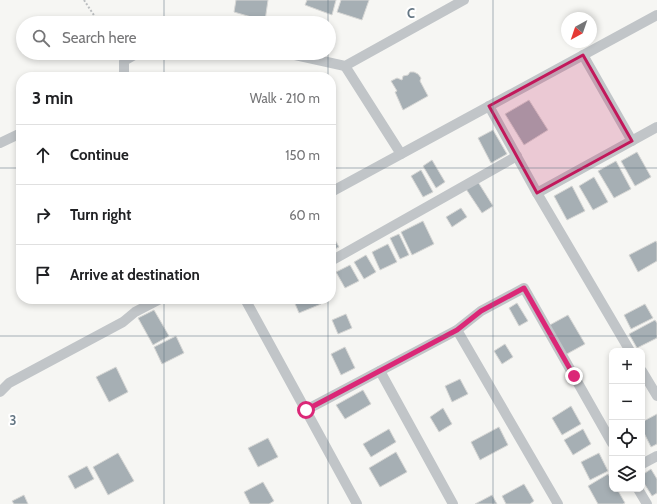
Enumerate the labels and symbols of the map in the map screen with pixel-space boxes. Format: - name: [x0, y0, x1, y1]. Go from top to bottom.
- text: C: [407, 5, 415, 21]
- north arrow: [561, 12, 597, 48]
- route end: [565, 367, 583, 385]
- route start: [297, 401, 315, 419]
- text: 3: [9, 412, 17, 428]

